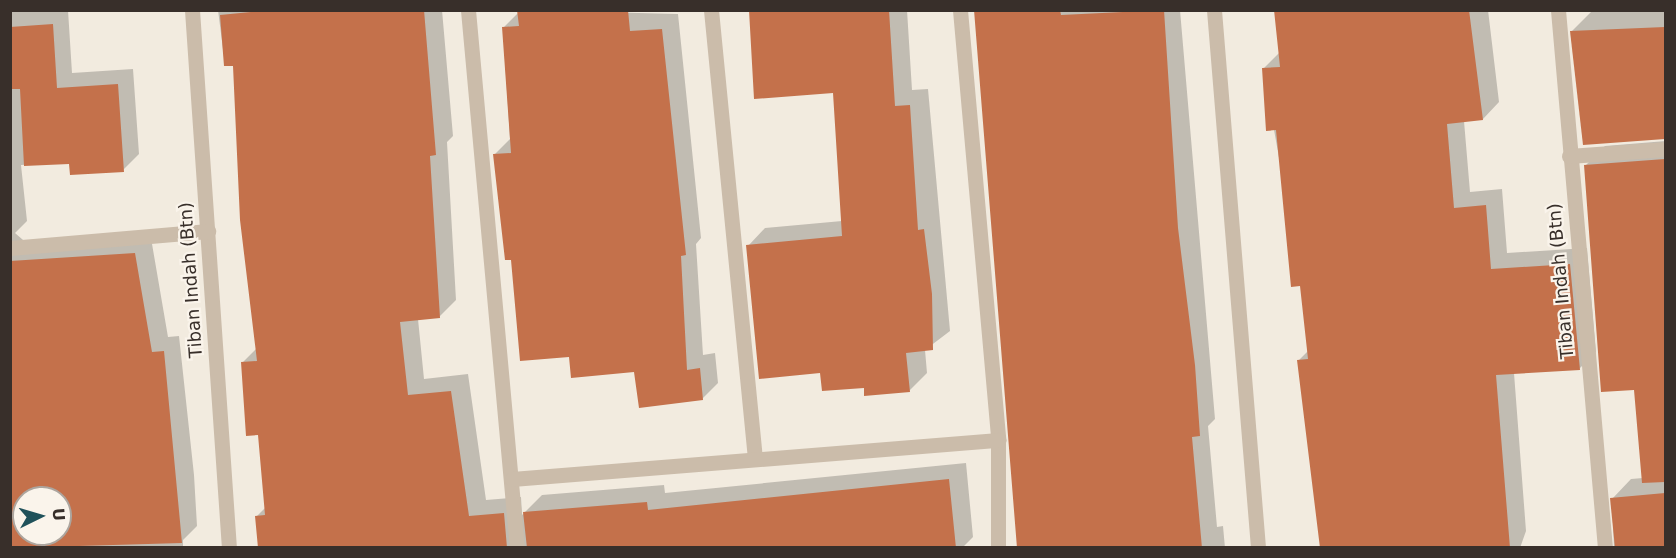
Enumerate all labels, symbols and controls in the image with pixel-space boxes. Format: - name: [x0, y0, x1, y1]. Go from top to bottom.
- street label: Tiban Indah (Btn): [175, 201, 207, 359]
- street label: Tiban Indah (Btn): [1543, 202, 1579, 360]
- north arrow: [12, 486, 72, 546]
- text: U: [48, 507, 68, 522]

